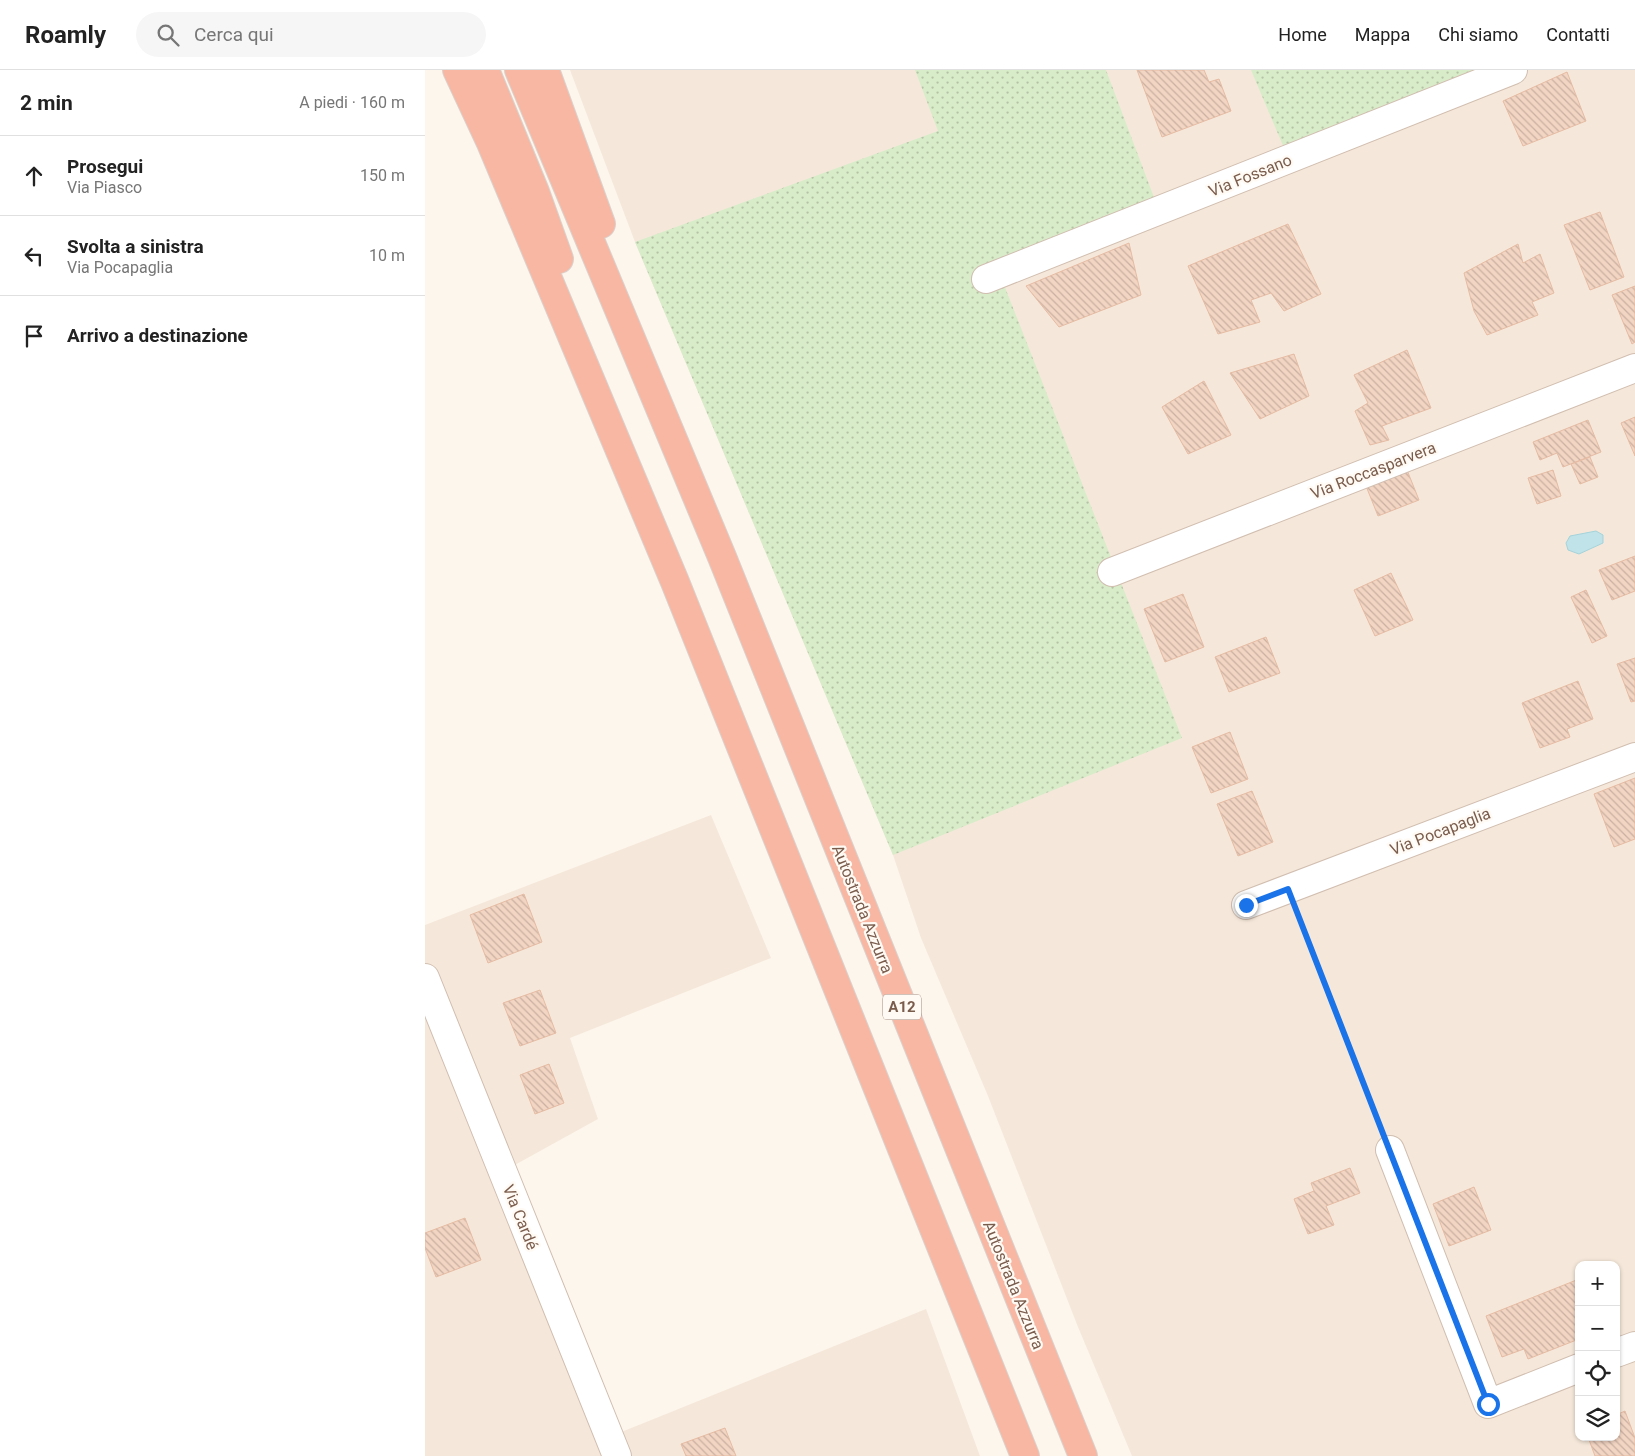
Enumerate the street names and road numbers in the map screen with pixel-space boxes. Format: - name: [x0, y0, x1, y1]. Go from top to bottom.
- street label: Via Fossano: [1206, 150, 1294, 201]
- street label: Via Roccasparvera: [1308, 438, 1438, 503]
- street label: Via Pocapaglia: [1387, 804, 1493, 859]
- street label: Autostrada Azzurra: [828, 842, 897, 976]
- road number: A12: [883, 994, 921, 1020]
- street label: Via Cardé: [499, 1182, 542, 1253]
- street label: Autostrada Azzurra: [979, 1218, 1048, 1352]

